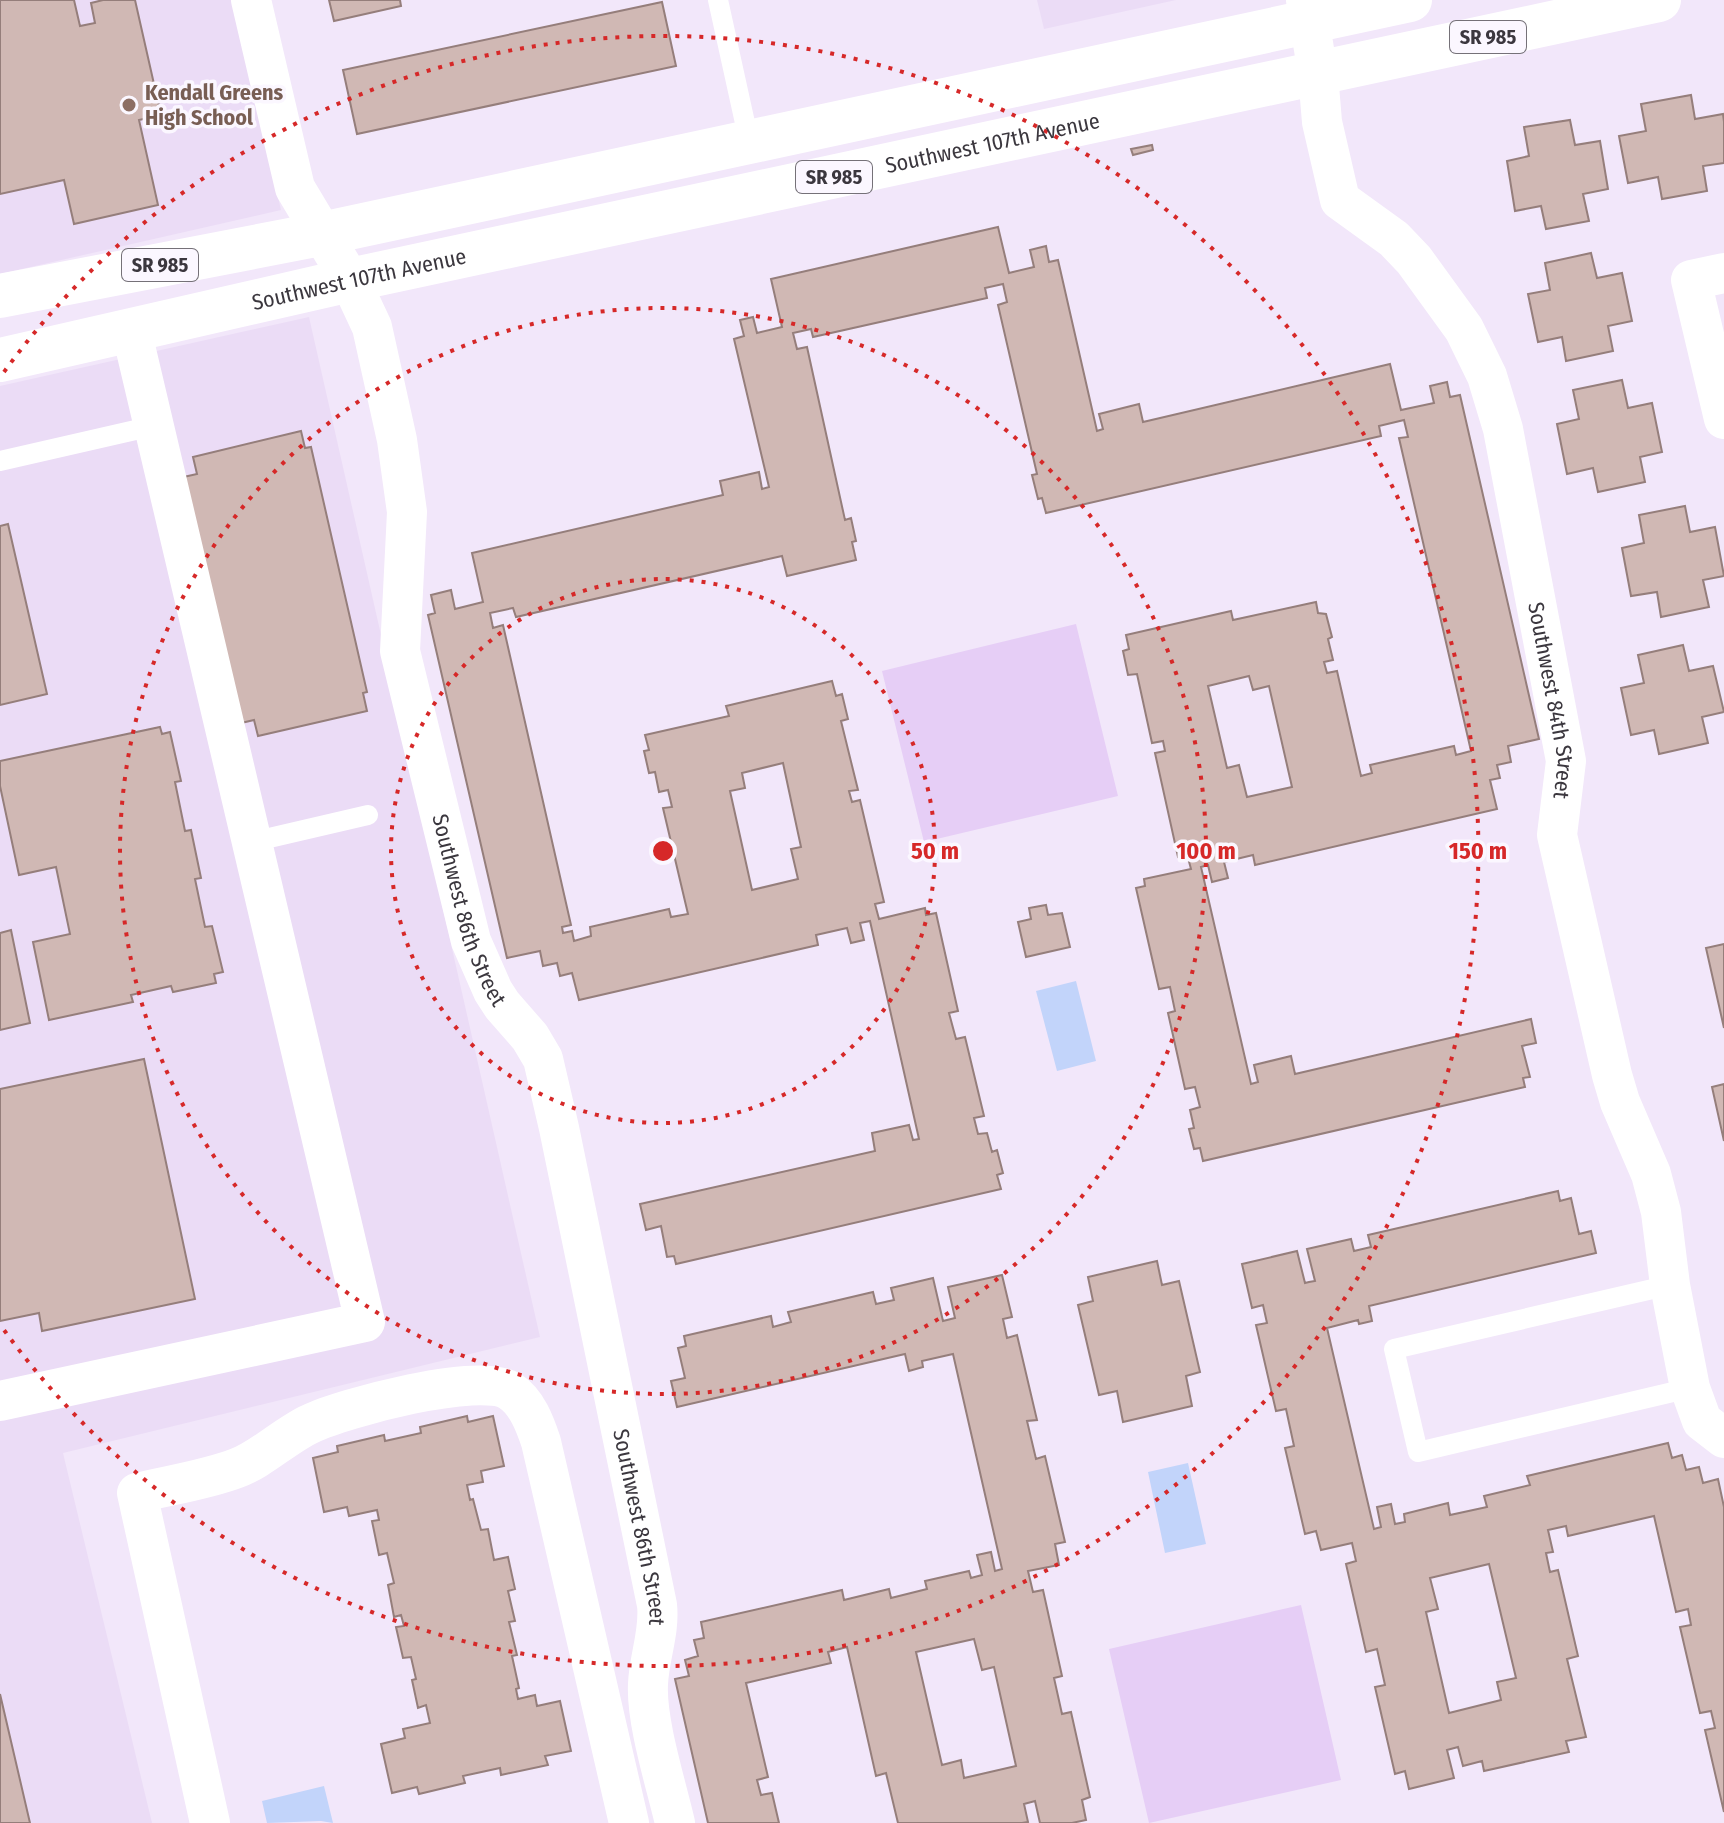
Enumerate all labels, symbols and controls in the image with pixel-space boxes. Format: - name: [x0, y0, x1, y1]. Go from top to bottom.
- road number: SR 985: [1450, 21, 1526, 53]
- place label: Kendall Greens High School: [145, 79, 284, 131]
- marker: Kendall Greens High School: [120, 96, 138, 114]
- street label: Southwest 107th Avenue: [883, 107, 1102, 179]
- road number: SR 985: [796, 161, 872, 193]
- street label: Southwest 107th Avenue: [249, 242, 469, 316]
- road number: SR 985: [122, 249, 198, 281]
- street label: Southwest 84th Street: [1523, 600, 1580, 801]
- street label: Southwest 86th Street: [427, 811, 513, 1012]
- centre of rings: [649, 837, 677, 865]
- text: 50 m: [911, 837, 959, 865]
- text: 100 m: [1176, 837, 1236, 865]
- text: 150 m: [1449, 837, 1507, 865]
- street label: Southwest 86th Street: [608, 1427, 671, 1627]

